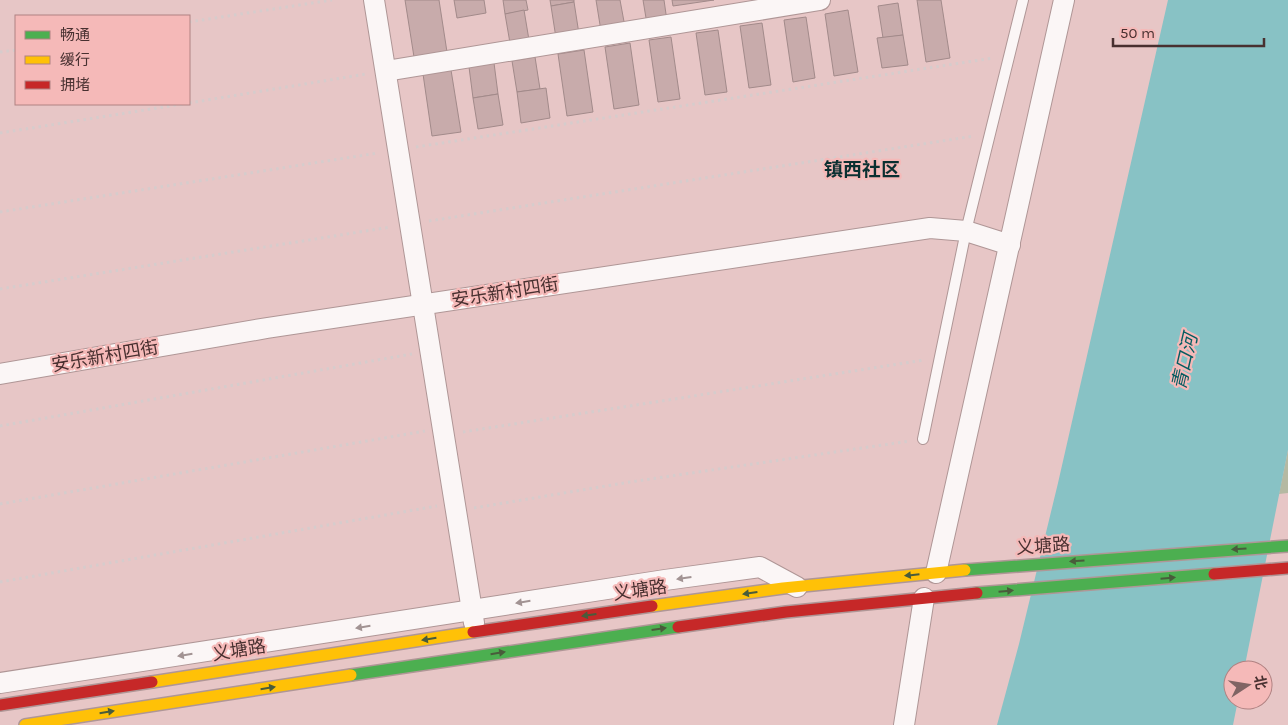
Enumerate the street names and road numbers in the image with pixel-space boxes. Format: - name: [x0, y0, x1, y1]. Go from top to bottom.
- street label: 安乐新村四街: [450, 273, 560, 311]
- street label: 安乐新村四街: [50, 336, 160, 376]
- street label: 义塘路: [1015, 533, 1071, 559]
- street label: 义塘路: [612, 575, 668, 605]
- street label: 义塘路: [211, 635, 267, 665]

